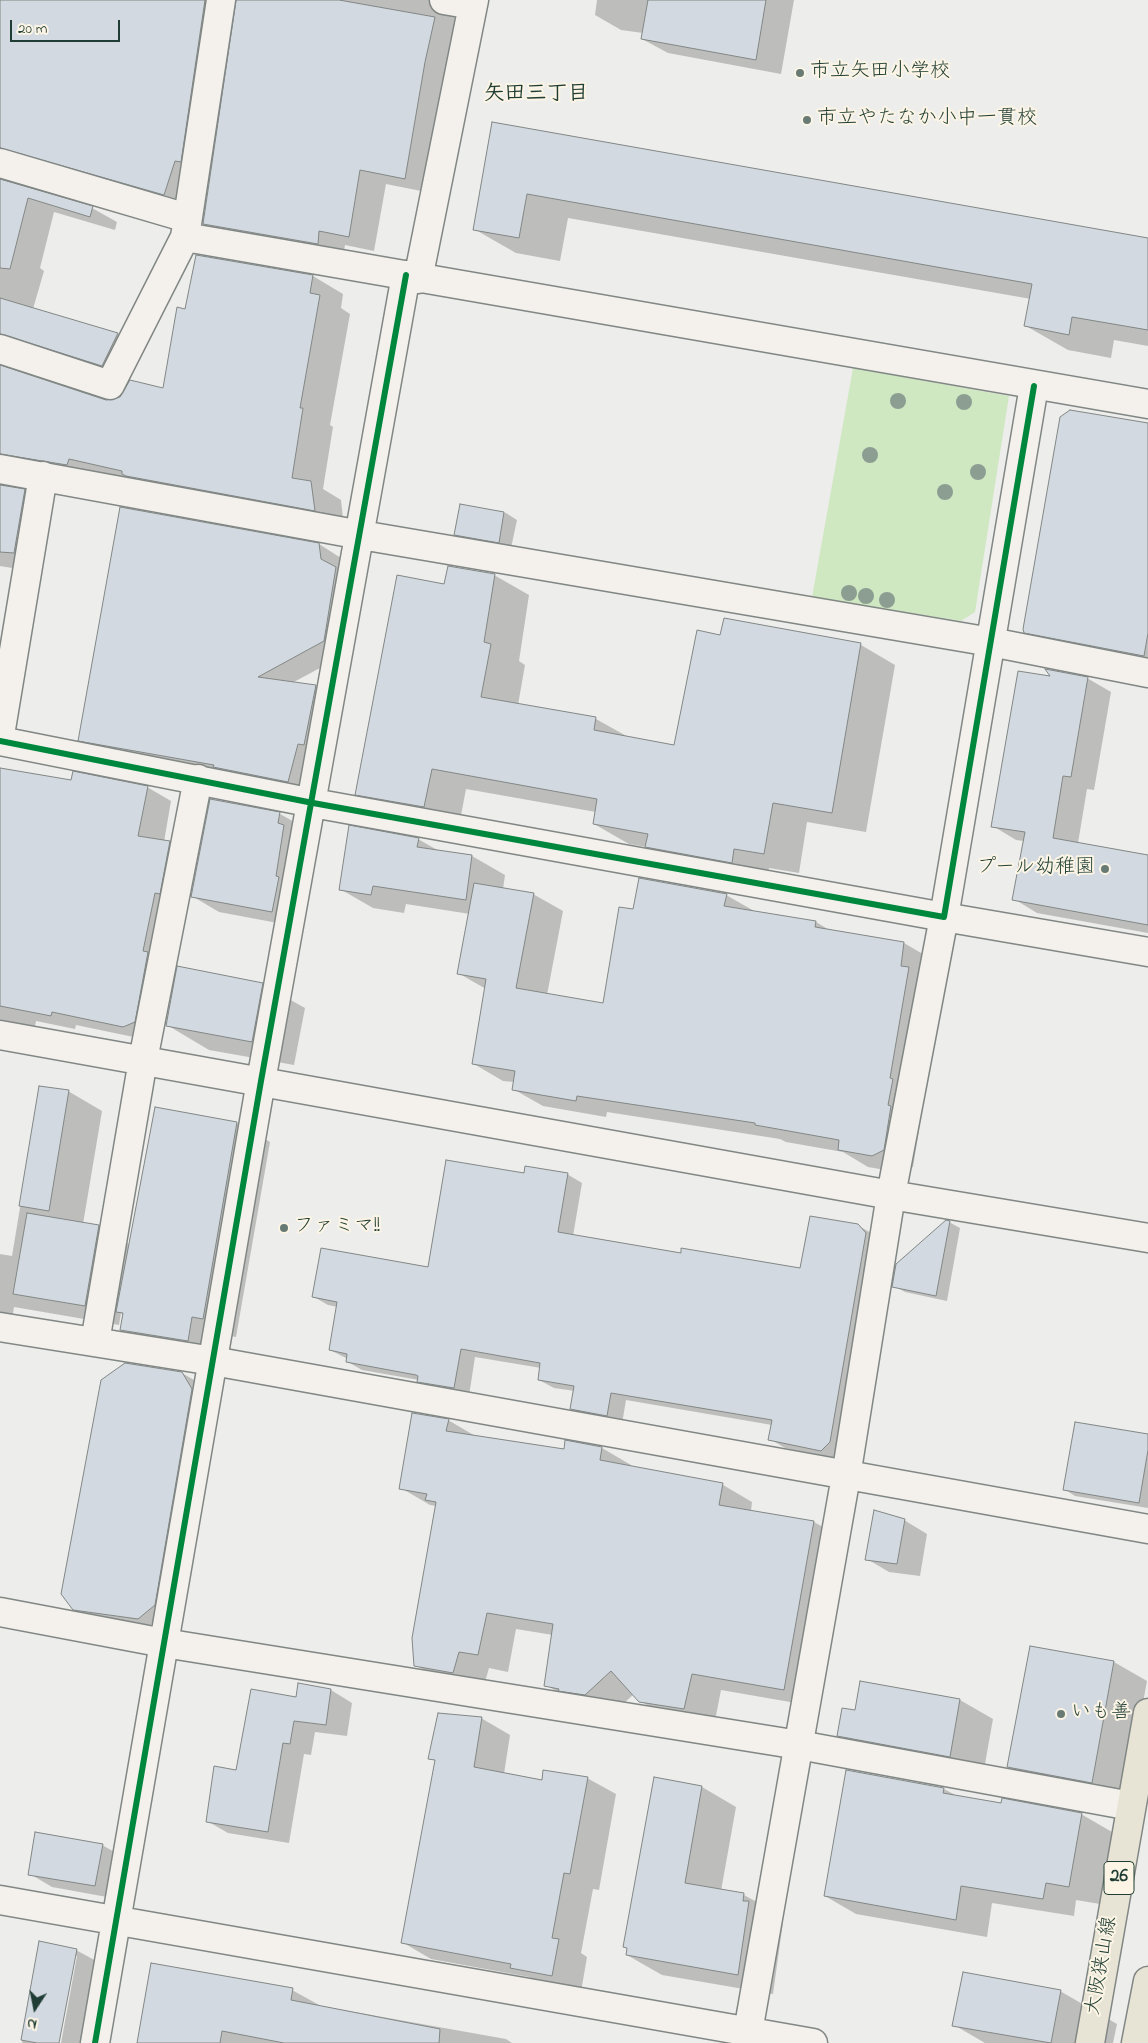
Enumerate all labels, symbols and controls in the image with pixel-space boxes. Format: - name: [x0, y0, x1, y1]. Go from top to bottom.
- scale bar: [12, 10, 122, 42]
- text: 20 m: [18, 18, 47, 40]
- place label: 市立矢田小学校: [810, 61, 950, 85]
- marker: 市立矢田小学校: [794, 67, 806, 79]
- district label: 矢田三丁目: [484, 83, 588, 109]
- place label: 市立やたなか小中一貫校: [817, 108, 1037, 132]
- marker: 市立やたなか小中一貫校: [801, 114, 813, 126]
- place label: プール幼稚園: [976, 857, 1095, 881]
- marker: プール幼稚園: [1099, 863, 1111, 875]
- place label: ファミマ!!: [294, 1216, 380, 1240]
- marker: ファミマ!!: [278, 1222, 290, 1234]
- place label: いも善: [1071, 1702, 1131, 1726]
- marker: いも善: [1055, 1708, 1067, 1720]
- road number: 26: [1104, 1862, 1134, 1895]
- street label: 大阪狭山線: [1082, 1915, 1124, 2017]
- north arrow: [10, 1983, 60, 2033]
- text: N: [25, 2012, 39, 2034]

